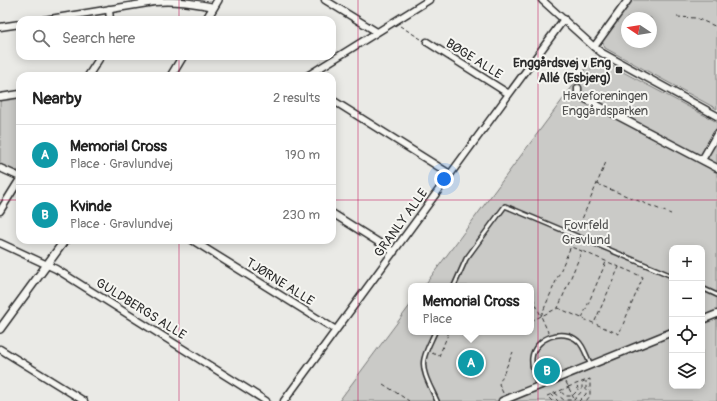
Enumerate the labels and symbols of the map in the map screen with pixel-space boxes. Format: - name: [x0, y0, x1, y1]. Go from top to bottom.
- north arrow: [621, 12, 657, 48]
- street label: BØGE ALLE: [443, 35, 505, 83]
- place label: Enggårdsvej v Eng Allé (Esbjerg): [513, 55, 611, 86]
- marker: Enggårdsvej v Eng Allé (Esbjerg): [614, 65, 624, 75]
- park label: Haveforeningen Enggårdsparken: [562, 88, 648, 119]
- your location: [434, 169, 454, 189]
- street label: GRANLY ALLE: [371, 185, 431, 260]
- park label: Fovrfeld Gravlund: [562, 217, 610, 248]
- street label: TJØRNE ALLE: [243, 255, 317, 309]
- street label: GULDBERGS ALLE: [93, 275, 189, 343]
- pin: A: [458, 348, 484, 378]
- pin: B: [534, 356, 560, 386]

